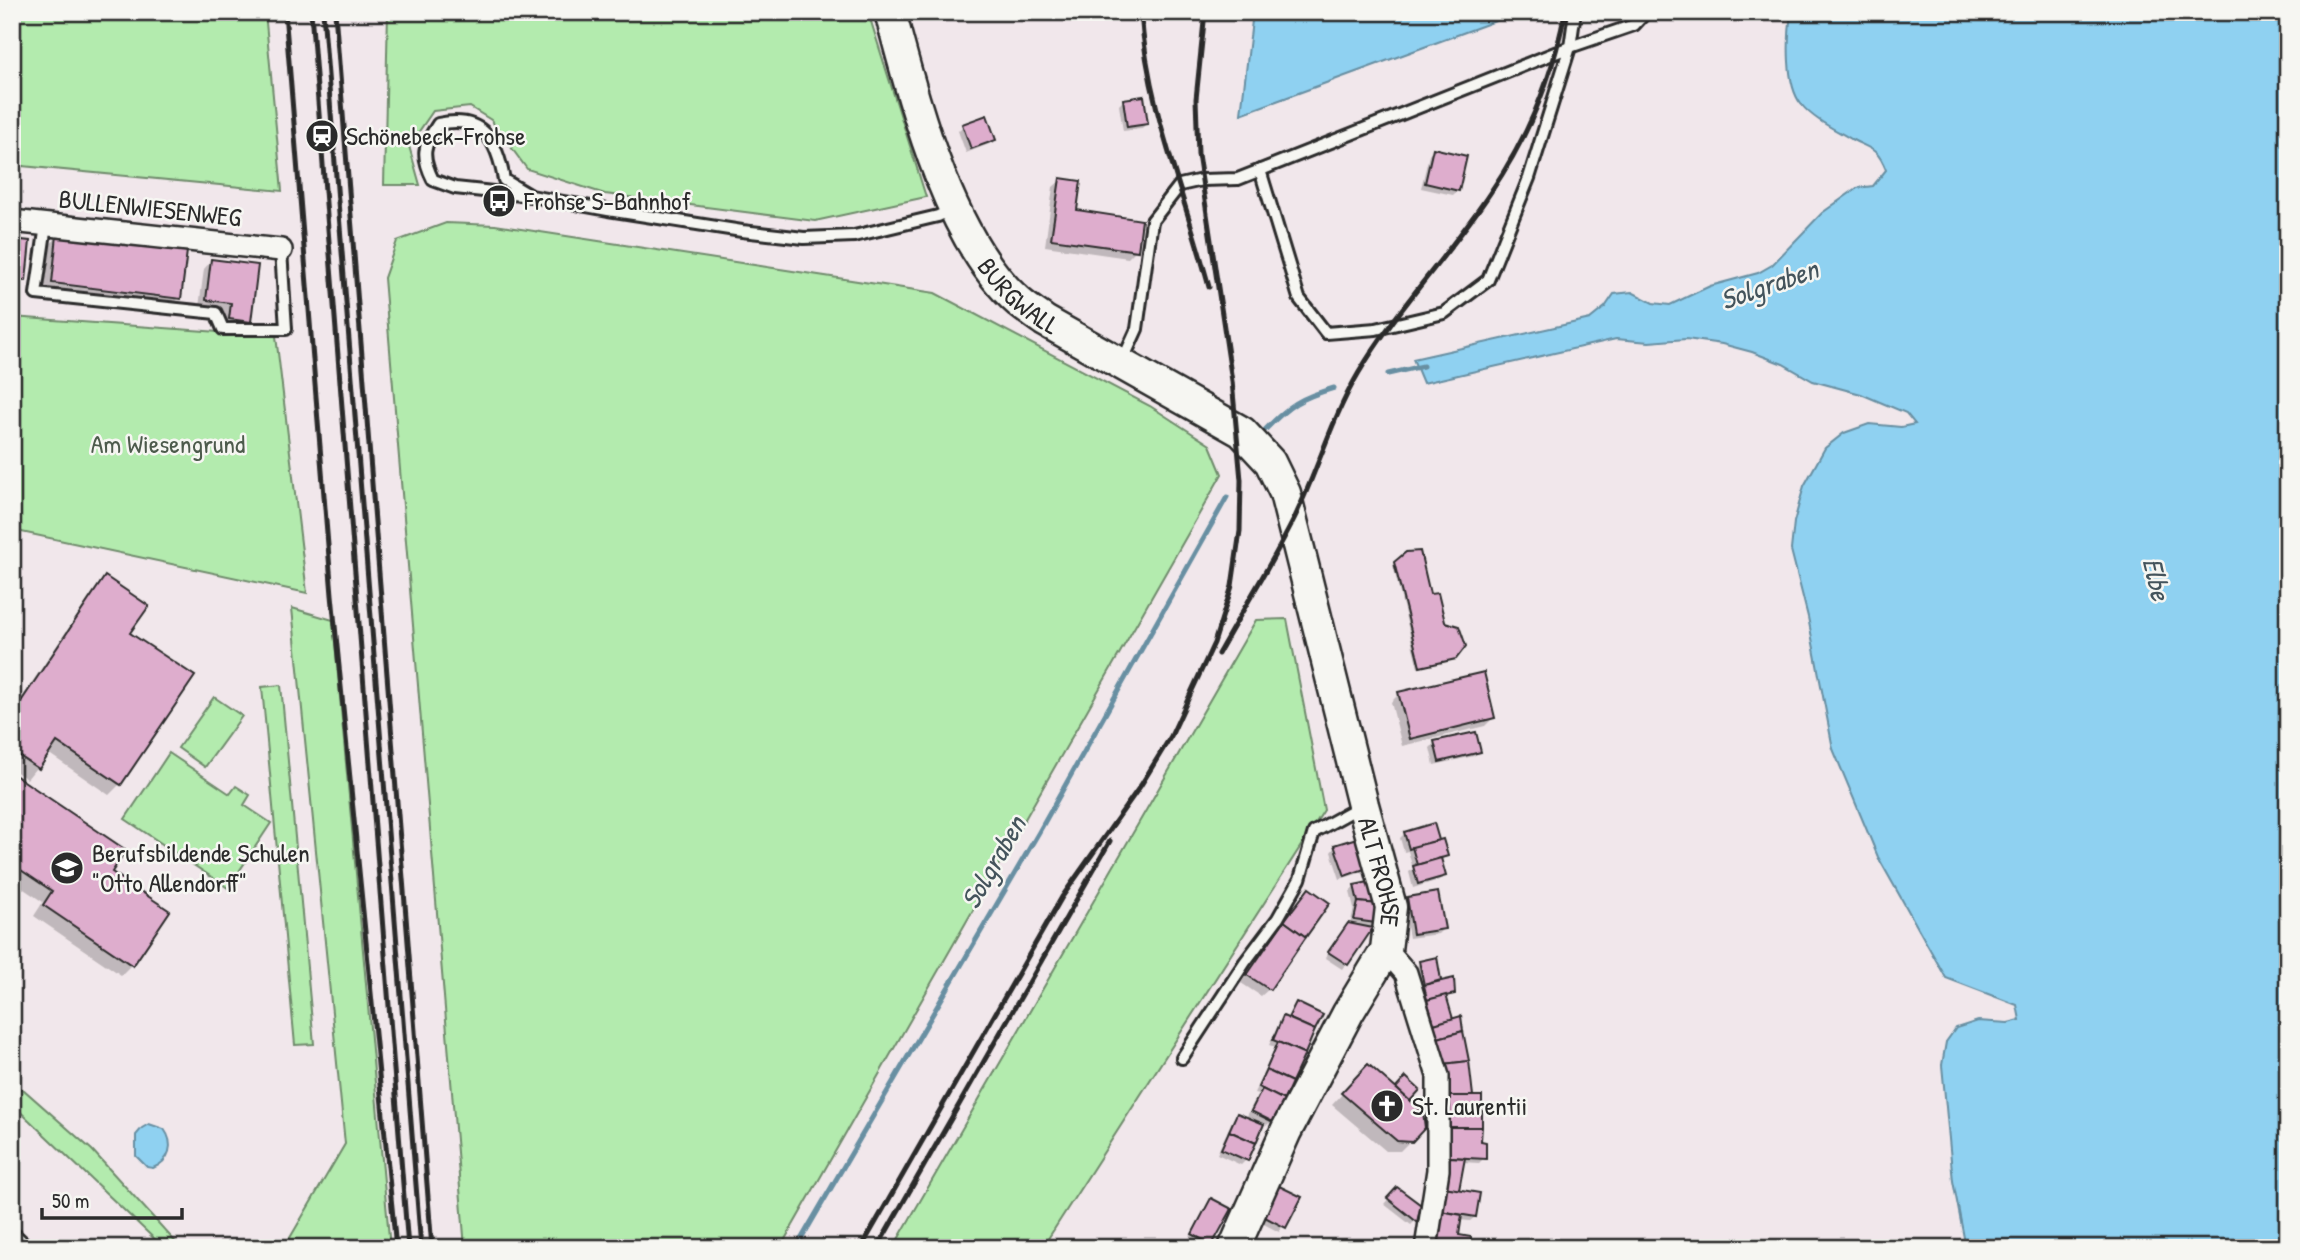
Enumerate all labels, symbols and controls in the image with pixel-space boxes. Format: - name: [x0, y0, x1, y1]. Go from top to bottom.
- station icon: Schönebeck-Frohse: [303, 117, 341, 155]
- place label: Schönebeck-Frohse: [346, 118, 525, 153]
- street label: BULLENWIESENWEG: [57, 181, 243, 235]
- bus stop icon: Frohse S-Bahnhof: [480, 182, 518, 220]
- place label: Frohse S-Bahnhof: [523, 183, 691, 218]
- water label: Solgraben: [1715, 249, 1825, 318]
- street label: BURGWALL: [970, 251, 1065, 342]
- park label: Am Wiesengrund: [91, 426, 245, 461]
- water label: Elbe: [2134, 554, 2181, 606]
- water label: Solgraben: [951, 807, 1036, 915]
- street label: ALT FROHSE: [1350, 813, 1409, 929]
- place label: Berufsbildende Schulen "Otto Allendorff": [92, 835, 310, 900]
- school or university icon: Berufsbildende Schulen "Otto Allendorff": [48, 849, 86, 887]
- church icon: St. Laurentii: [1368, 1087, 1406, 1125]
- place label: St. Laurentii: [1412, 1088, 1527, 1123]
- scale bar: [42, 1176, 182, 1220]
- text: 50 m: [52, 1186, 89, 1215]

